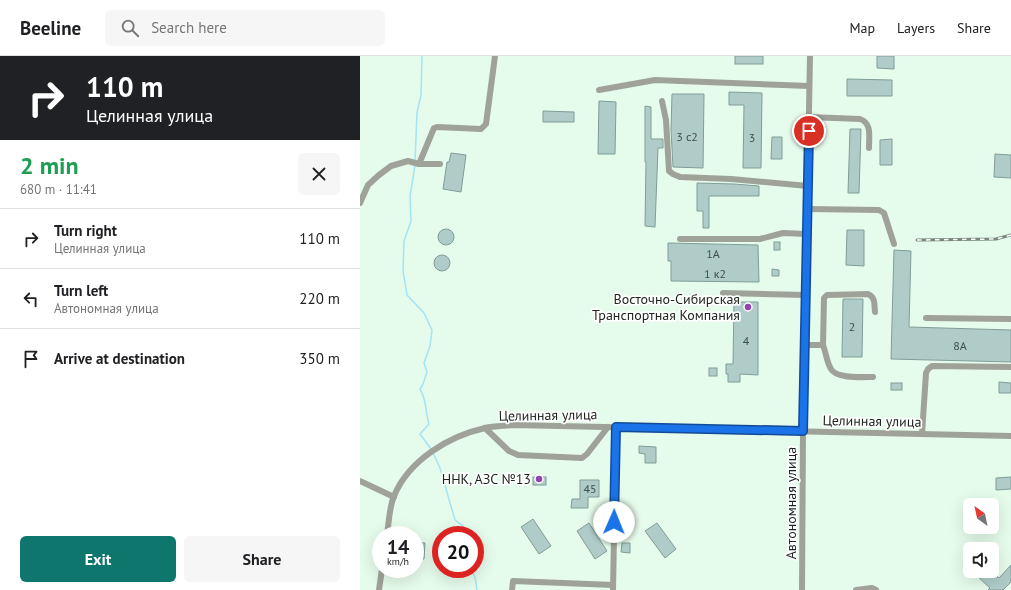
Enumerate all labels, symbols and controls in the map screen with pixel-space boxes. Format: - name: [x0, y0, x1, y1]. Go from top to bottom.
- search box: [105, 10, 385, 46]
- text: Beeline: [20, 16, 81, 40]
- icon: search: [119, 17, 141, 39]
- text: Search here: [151, 18, 227, 37]
- text: Map: [849, 19, 875, 37]
- text: Layers: [897, 19, 935, 37]
- text: Share: [957, 19, 991, 37]
- text: 110 m: [86, 68, 163, 105]
- icon: right: [20, 72, 72, 124]
- text: Целинная улица: [86, 104, 213, 127]
- pin: [792, 114, 826, 148]
- icon: arrive: [798, 120, 820, 142]
- house number: 3 с2: [676, 129, 698, 144]
- house number: 3: [749, 130, 755, 145]
- text: 2 min: [20, 150, 79, 181]
- button: close: [298, 153, 340, 195]
- text: 680 m · 11:41: [20, 181, 97, 198]
- text: Turn right: [54, 221, 117, 240]
- icon: right: [20, 228, 42, 250]
- text: 110 m: [299, 229, 340, 248]
- text: Целинная улица: [54, 240, 146, 257]
- house number: 1А: [706, 246, 720, 261]
- house number: 1 к2: [704, 266, 726, 281]
- text: Turn left: [54, 281, 108, 300]
- icon: left: [20, 288, 42, 310]
- text: 220 m: [299, 289, 340, 308]
- place label: Восточно-Сибирская Транспортная Компания: [592, 290, 740, 324]
- text: Автономная улица: [54, 300, 159, 317]
- marker: Восточно-Сибирская Транспортная Компания: [743, 302, 753, 312]
- house number: 2: [849, 319, 855, 334]
- house number: 4: [743, 333, 750, 348]
- house number: 8А: [953, 338, 967, 353]
- icon: arrive: [20, 348, 42, 370]
- text: Arrive at destination: [54, 349, 185, 368]
- text: 350 m: [299, 349, 340, 368]
- street label: Целинная улица: [498, 405, 598, 425]
- street label: Целинная улица: [822, 411, 922, 431]
- street label: Автономная улица: [782, 447, 800, 559]
- place label: ННК, АЗС №13: [442, 470, 531, 488]
- marker: ННК, АЗС №13: [534, 474, 544, 484]
- house number: 45: [583, 481, 597, 496]
- north arrow: [963, 498, 999, 534]
- map controls: [963, 498, 999, 578]
- position arrow: [593, 501, 635, 543]
- speed limit sign: 20: [432, 526, 484, 578]
- text: 14: [387, 534, 409, 560]
- button: Exit: [20, 536, 176, 582]
- button: Share: [184, 536, 340, 582]
- button: sound: [963, 542, 999, 578]
- text: km/h: [387, 555, 409, 568]

